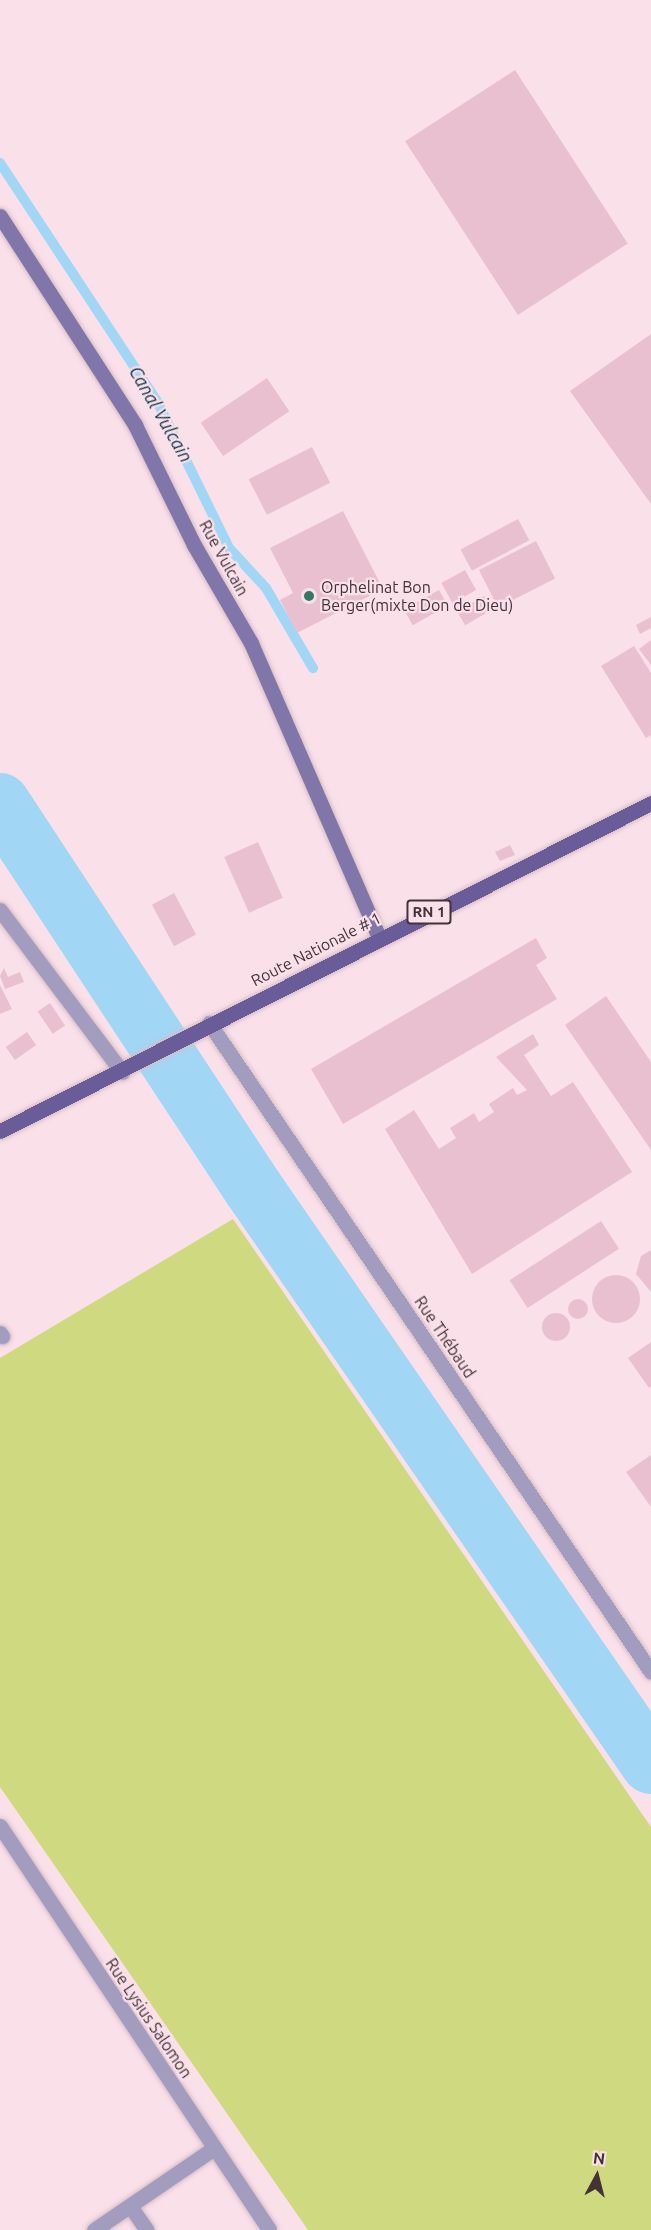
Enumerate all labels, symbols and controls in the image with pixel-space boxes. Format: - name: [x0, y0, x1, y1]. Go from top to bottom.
- water label: Canal Vulcain: [125, 362, 197, 466]
- street label: Rue Vulcain: [195, 517, 253, 599]
- place label: Orphelinat Bon Berger(mixte Don de Dieu): [321, 577, 513, 615]
- marker: Orphelinat Bon Berger(mixte Don de Dieu): [302, 589, 316, 603]
- road number: RN 1: [405, 900, 453, 924]
- street label: Route Nationale # 1: [248, 908, 384, 990]
- street label: Rue Thébaud: [411, 1292, 479, 1382]
- street label: Rue Lysius Salomon: [102, 1954, 196, 2082]
- north arrow: [567, 2146, 627, 2206]
- text: N: [592, 2148, 606, 2168]

